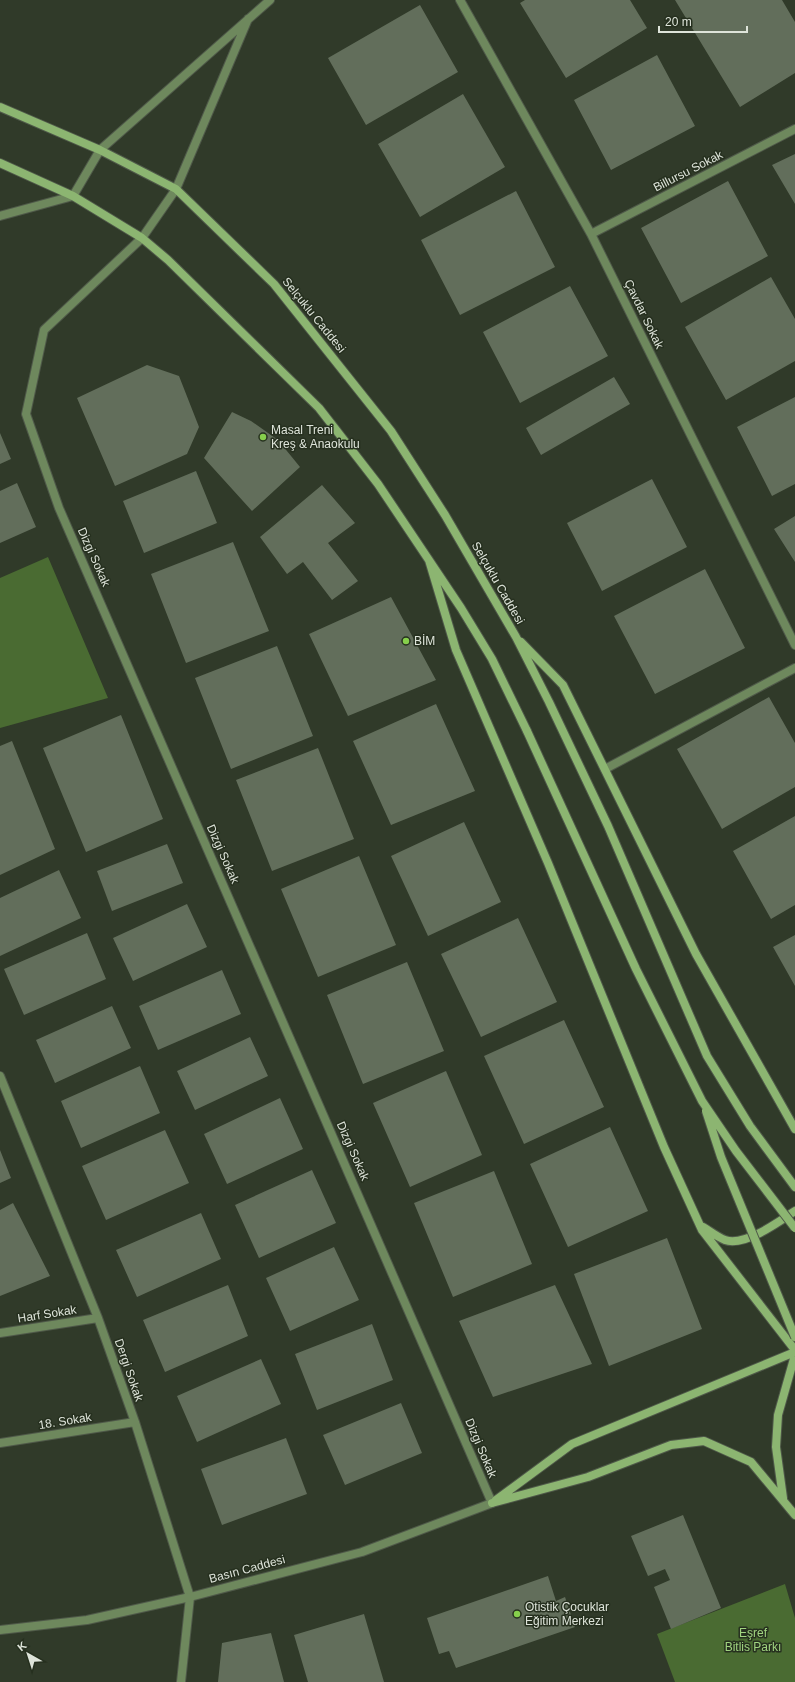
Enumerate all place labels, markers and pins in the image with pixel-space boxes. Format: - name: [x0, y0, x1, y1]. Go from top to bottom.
- place label: Masal Treni Kreş & Anaokulu: [271, 423, 360, 451]
- marker: Masal Treni Kreş & Anaokulu: [258, 432, 268, 442]
- place label: BİM: [414, 634, 435, 648]
- marker: BİM: [401, 636, 411, 646]
- place label: Otistik Çocuklar Eğitim Merkezi: [525, 1600, 609, 1628]
- marker: Otistik Çocuklar Eğitim Merkezi: [512, 1609, 522, 1619]

